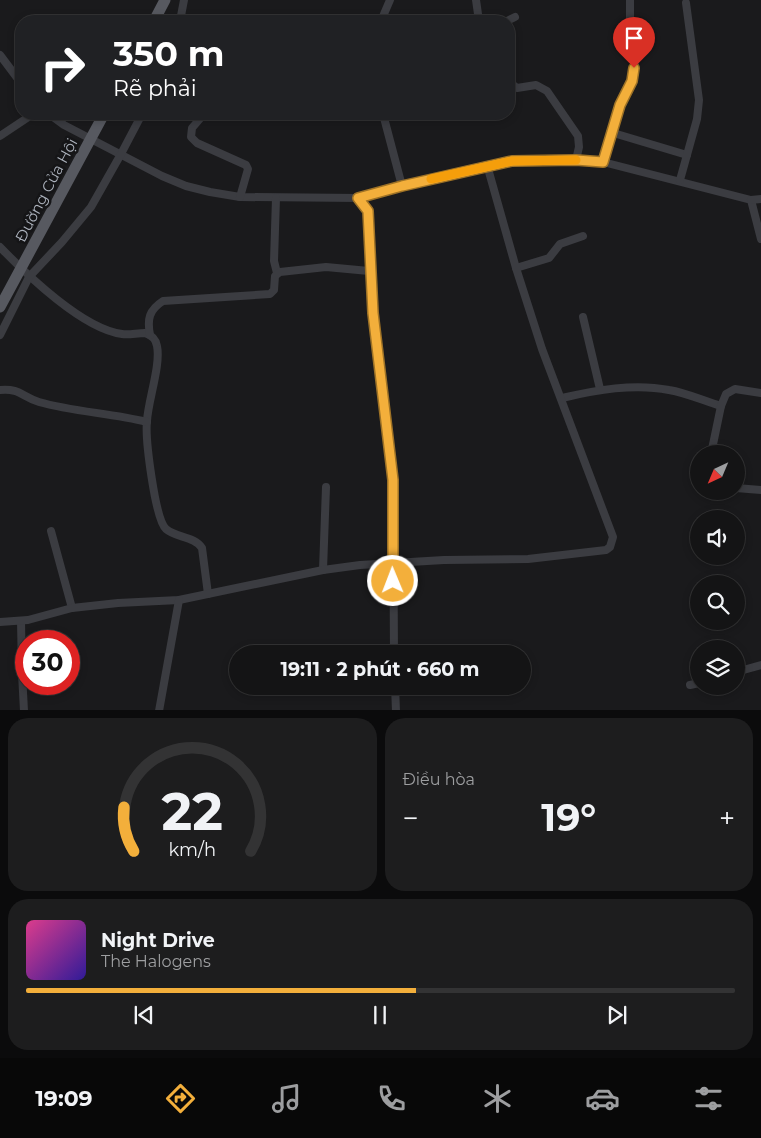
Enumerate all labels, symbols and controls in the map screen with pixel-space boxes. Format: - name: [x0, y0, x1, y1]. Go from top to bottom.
- pin: [613, 17, 655, 68]
- icon: arrive: [620, 24, 648, 52]
- text: 350 m: [113, 32, 225, 75]
- icon: right: [30, 35, 95, 100]
- text: Rẽ phải: [113, 75, 197, 102]
- street label: Đường Cửa Hội: [11, 135, 81, 245]
- north arrow: [690, 445, 745, 500]
- map controls: [690, 445, 745, 695]
- button: sound: [690, 510, 745, 565]
- position arrow: [366, 554, 418, 606]
- button: search: [690, 575, 745, 630]
- speed limit sign: 30: [15, 630, 80, 695]
- button: layers: [690, 640, 745, 695]
- text: 19:11 · 2 phút · 660 m: [281, 658, 479, 681]
- text: Điều hòa: [403, 770, 475, 789]
- text: 22: [162, 780, 223, 843]
- text: 19°: [541, 794, 596, 841]
- text: −: [403, 801, 419, 835]
- text: +: [719, 801, 735, 835]
- text: km/h: [168, 839, 216, 860]
- text: Night Drive: [101, 929, 215, 952]
- text: The Halogens: [101, 952, 211, 971]
- icon: previous: [130, 1001, 158, 1029]
- icon: pause: [366, 1001, 394, 1029]
- icon: next: [603, 1001, 631, 1029]
- icon: directions: [163, 1081, 198, 1116]
- icon: music: [269, 1081, 304, 1116]
- icon: phone: [374, 1081, 409, 1116]
- icon: climate: [480, 1081, 515, 1116]
- icon: car: [585, 1081, 620, 1116]
- icon: filters: [691, 1081, 726, 1116]
- text: 19:09: [35, 1085, 93, 1112]

